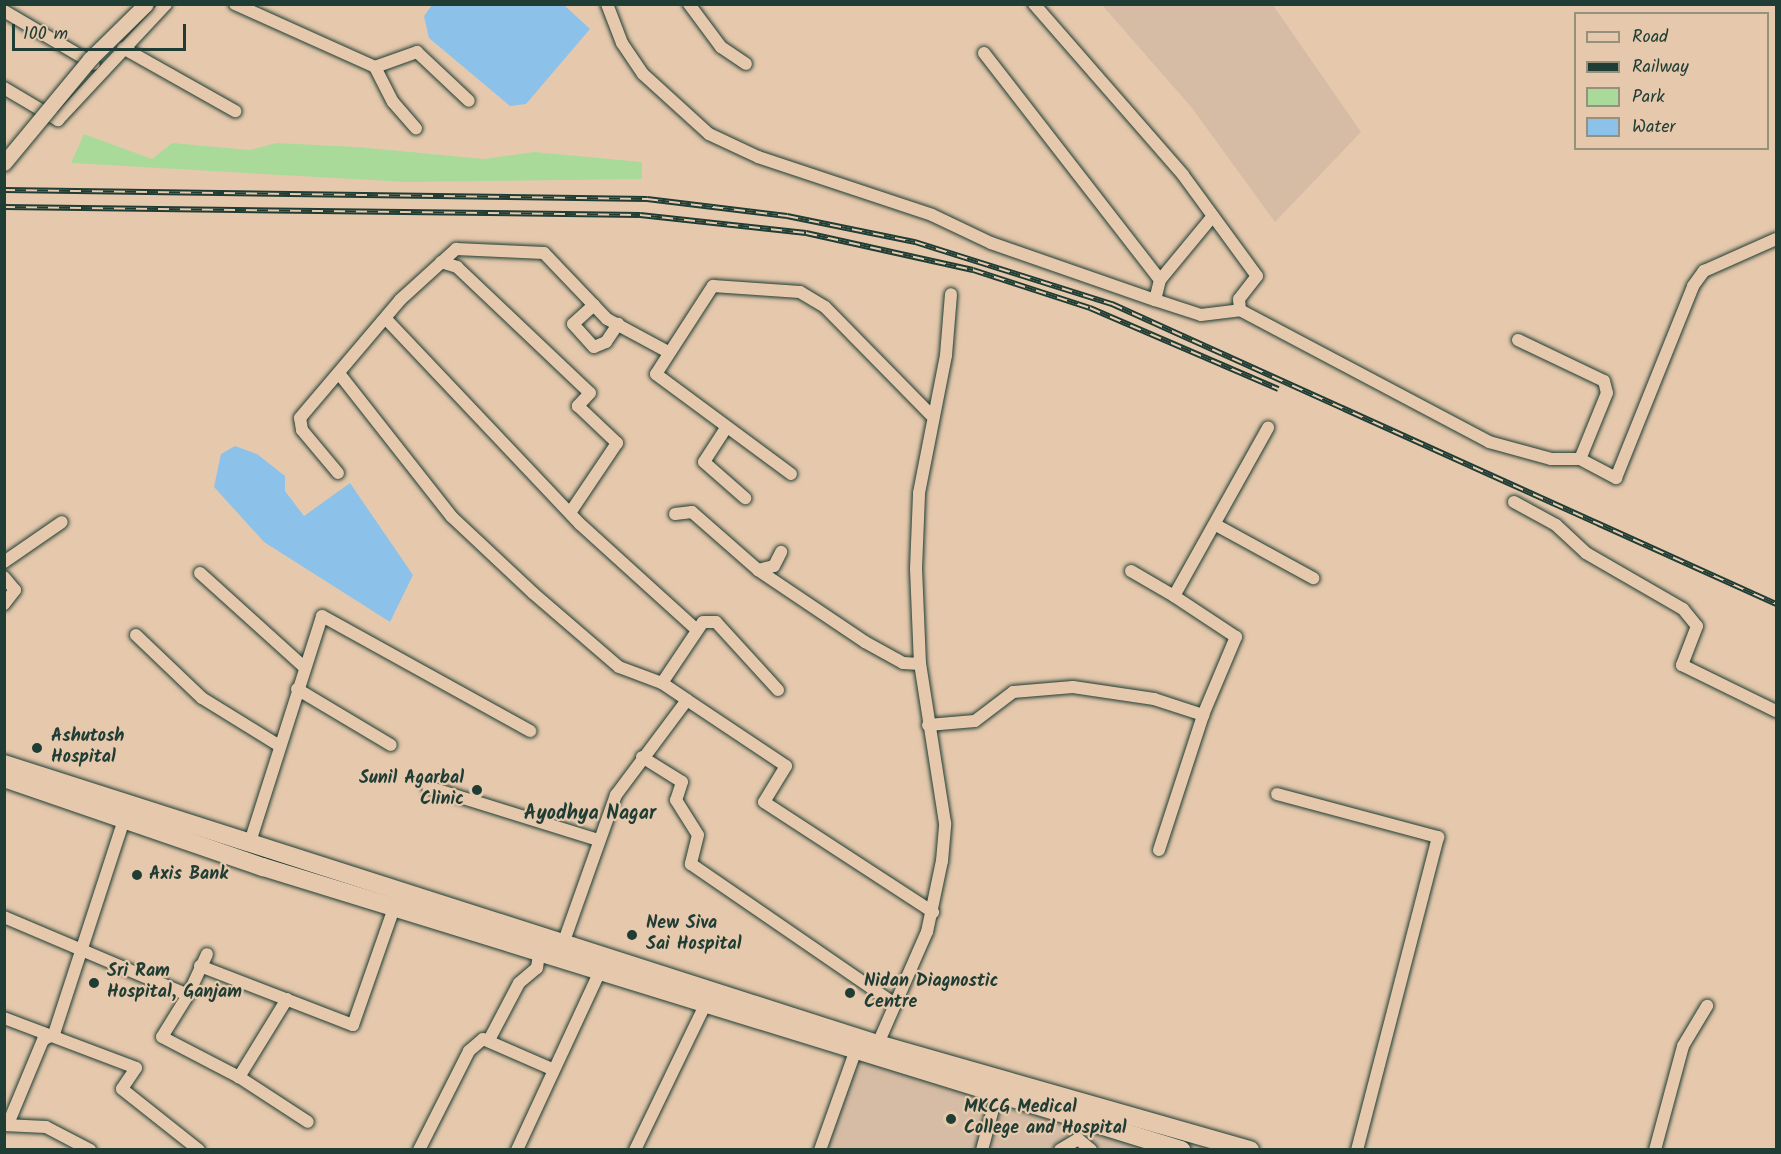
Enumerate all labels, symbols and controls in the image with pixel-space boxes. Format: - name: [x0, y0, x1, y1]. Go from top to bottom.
- scale bar: [15, 12, 189, 50]
- legend: [1574, 12, 1769, 150]
- text: 100 m: [23, 20, 68, 49]
- text: Road: [1632, 23, 1668, 52]
- text: Railway: [1632, 53, 1689, 82]
- text: Park: [1632, 83, 1665, 112]
- text: Water: [1632, 113, 1676, 142]
- place label: Ashutosh Hospital: [51, 727, 124, 770]
- marker: Ashutosh Hospital: [28, 739, 46, 757]
- place label: Sunil Agarbal Clinic: [359, 769, 464, 812]
- marker: Sunil Agarbal Clinic: [468, 781, 486, 799]
- district label: Ayodhya Nagar: [524, 802, 656, 826]
- place label: Axis Bank: [149, 864, 228, 886]
- marker: Axis Bank: [130, 868, 144, 882]
- place label: New Siva Sai Hospital: [646, 914, 742, 956]
- marker: New Siva Sai Hospital: [623, 926, 641, 944]
- place label: Sri Ram Hospital, Ganjam: [107, 962, 242, 1004]
- place label: Nidan Diagnostic Centre: [864, 972, 999, 1014]
- marker: Sri Ram Hospital, Ganjam: [85, 974, 103, 992]
- marker: Nidan Diagnostic Centre: [841, 984, 859, 1002]
- place label: MKCG Medical College and Hospital: [964, 1098, 1127, 1140]
- marker: MKCG Medical College and Hospital: [942, 1110, 960, 1128]

